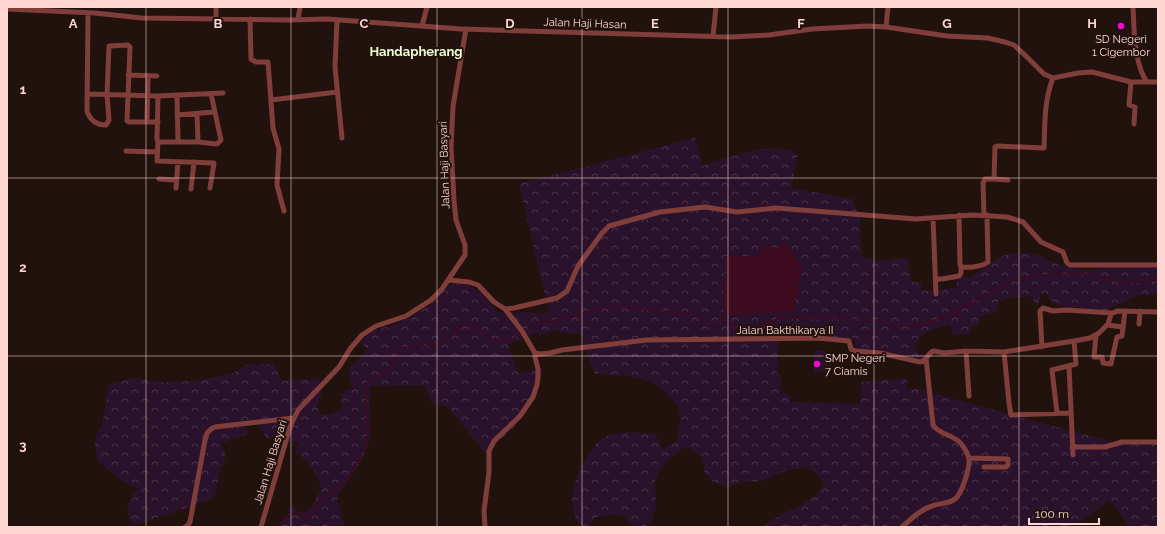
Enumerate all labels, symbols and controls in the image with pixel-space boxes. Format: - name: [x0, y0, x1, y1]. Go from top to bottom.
- text: A: [69, 16, 78, 31]
- text: B: [214, 16, 223, 31]
- text: C: [360, 16, 369, 31]
- text: D: [505, 16, 515, 31]
- street label: Jalan Haji Hasan: [543, 16, 627, 31]
- text: E: [651, 16, 659, 31]
- text: F: [797, 16, 805, 31]
- text: G: [942, 16, 952, 31]
- text: H: [1087, 16, 1097, 31]
- marker: SD Negeri 1 Cigembor: [1116, 21, 1126, 31]
- place label: SD Negeri 1 Cigembor: [1092, 33, 1150, 59]
- district label: Handapherang: [369, 44, 463, 59]
- text: 1: [20, 82, 27, 97]
- street label: Jalan Haji Basyari: [436, 121, 453, 209]
- text: 2: [19, 260, 27, 275]
- street label: Jalan Bakthikarya II: [737, 324, 833, 337]
- place label: SMP Negeri 7 Ciamis: [825, 352, 885, 378]
- marker: SMP Negeri 7 Ciamis: [812, 359, 822, 369]
- street label: Jalan Haji Basyari: [251, 418, 290, 506]
- text: 3: [19, 438, 27, 453]
- scale bar: [1029, 500, 1099, 526]
- text: 100 m: [1035, 507, 1069, 521]

